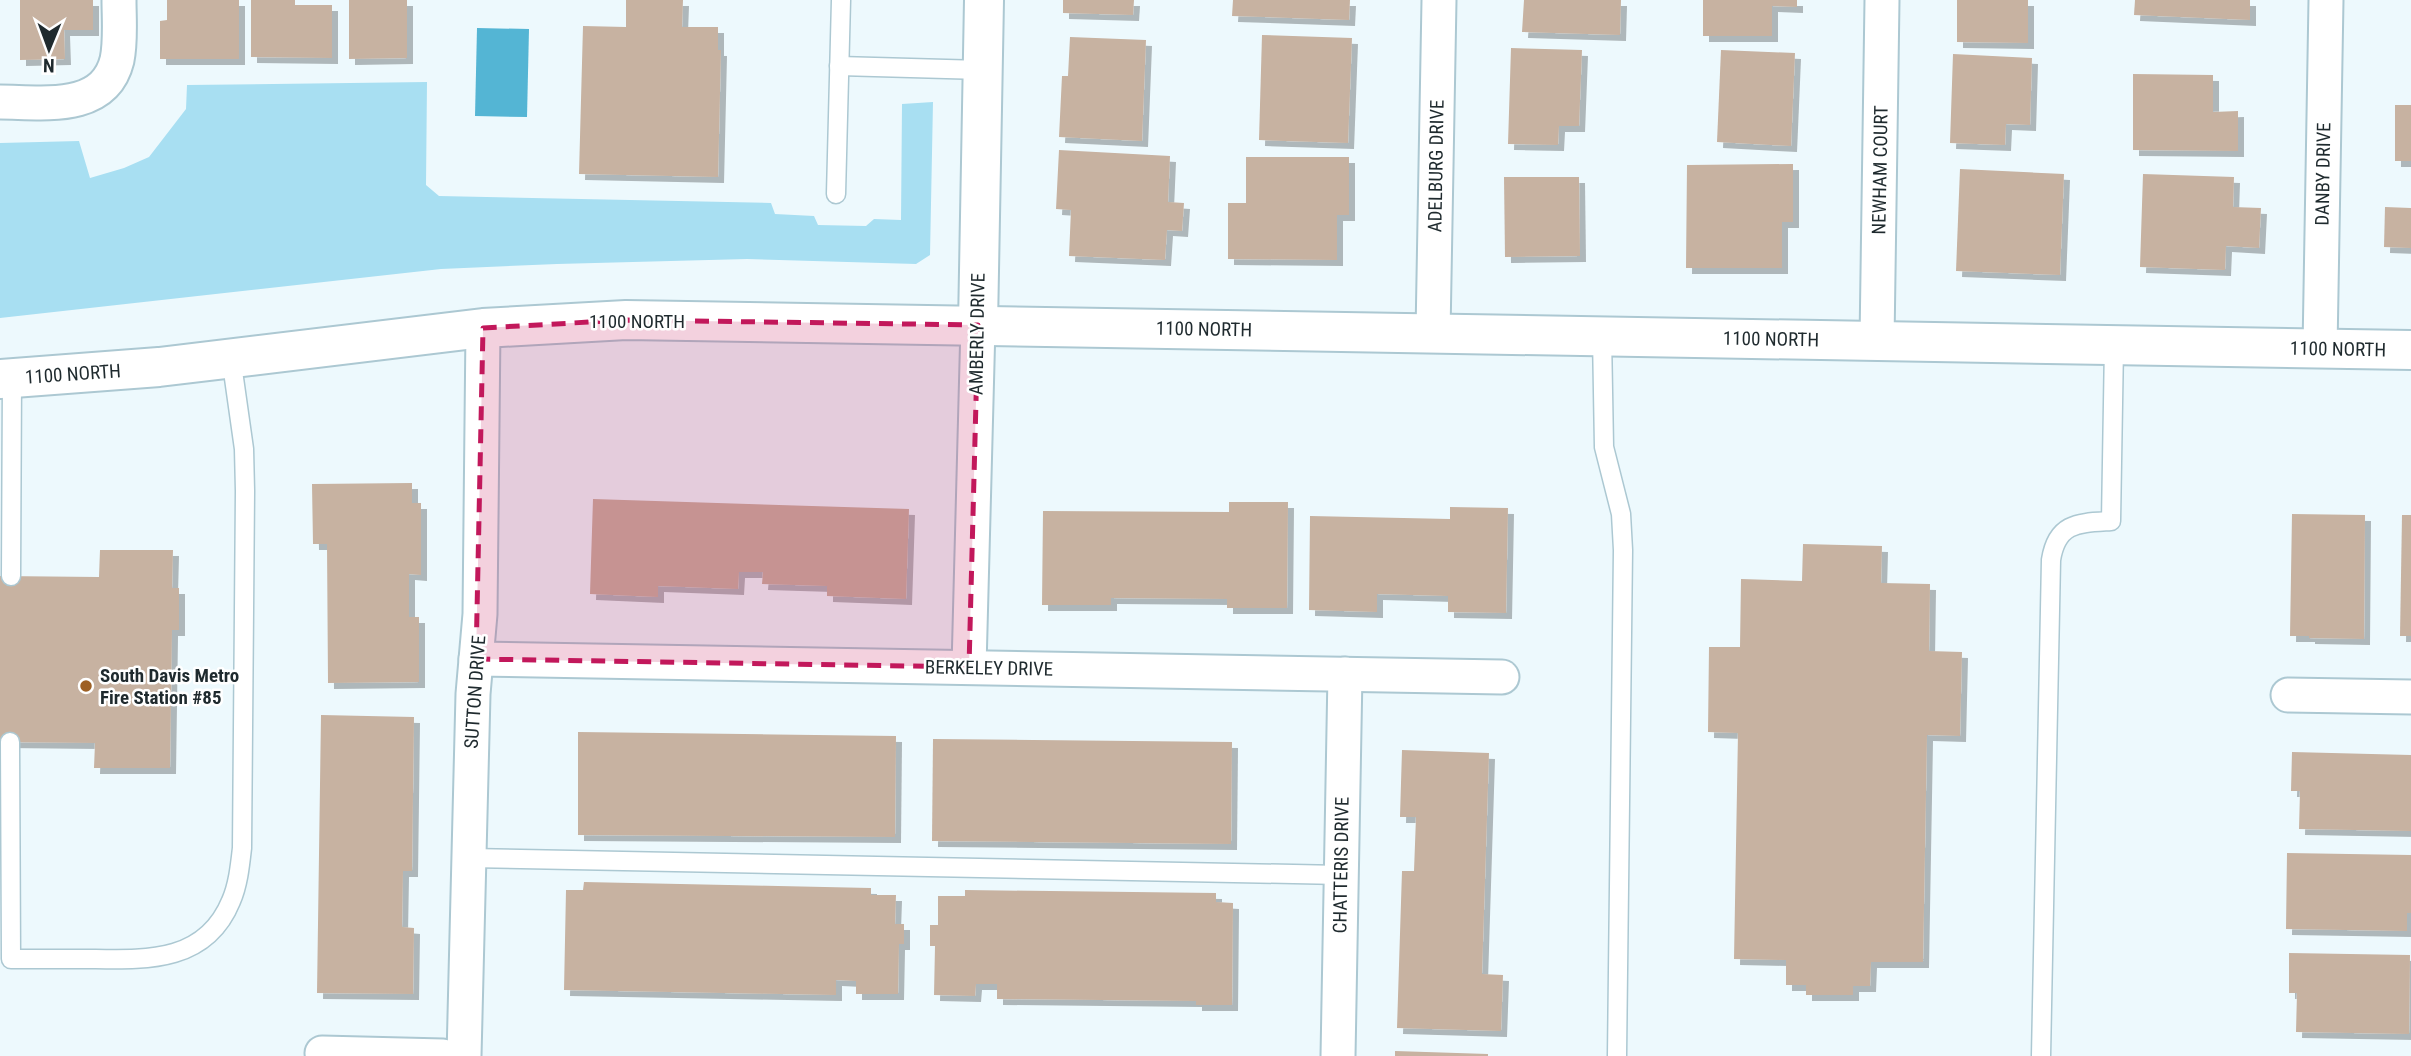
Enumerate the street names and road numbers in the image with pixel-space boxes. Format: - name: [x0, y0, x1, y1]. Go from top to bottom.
- street label: ADELBURG DRIVE: [1423, 99, 1449, 233]
- street label: NEWHAM COURT: [1867, 105, 1893, 235]
- street label: DANBY DRIVE: [2311, 122, 2335, 226]
- street label: AMBERLY DRIVE: [964, 273, 990, 395]
- street label: 1100 NORTH: [589, 310, 685, 333]
- street label: 1100 NORTH: [1156, 317, 1252, 341]
- street label: 1100 NORTH: [1723, 327, 1819, 351]
- street label: 1100 NORTH: [2290, 337, 2386, 361]
- street label: 1100 NORTH: [24, 359, 122, 389]
- street label: SUTTON DRIVE: [460, 635, 490, 749]
- street label: BERKELEY DRIVE: [925, 655, 1053, 681]
- street label: CHATTERIS DRIVE: [1328, 796, 1354, 934]

